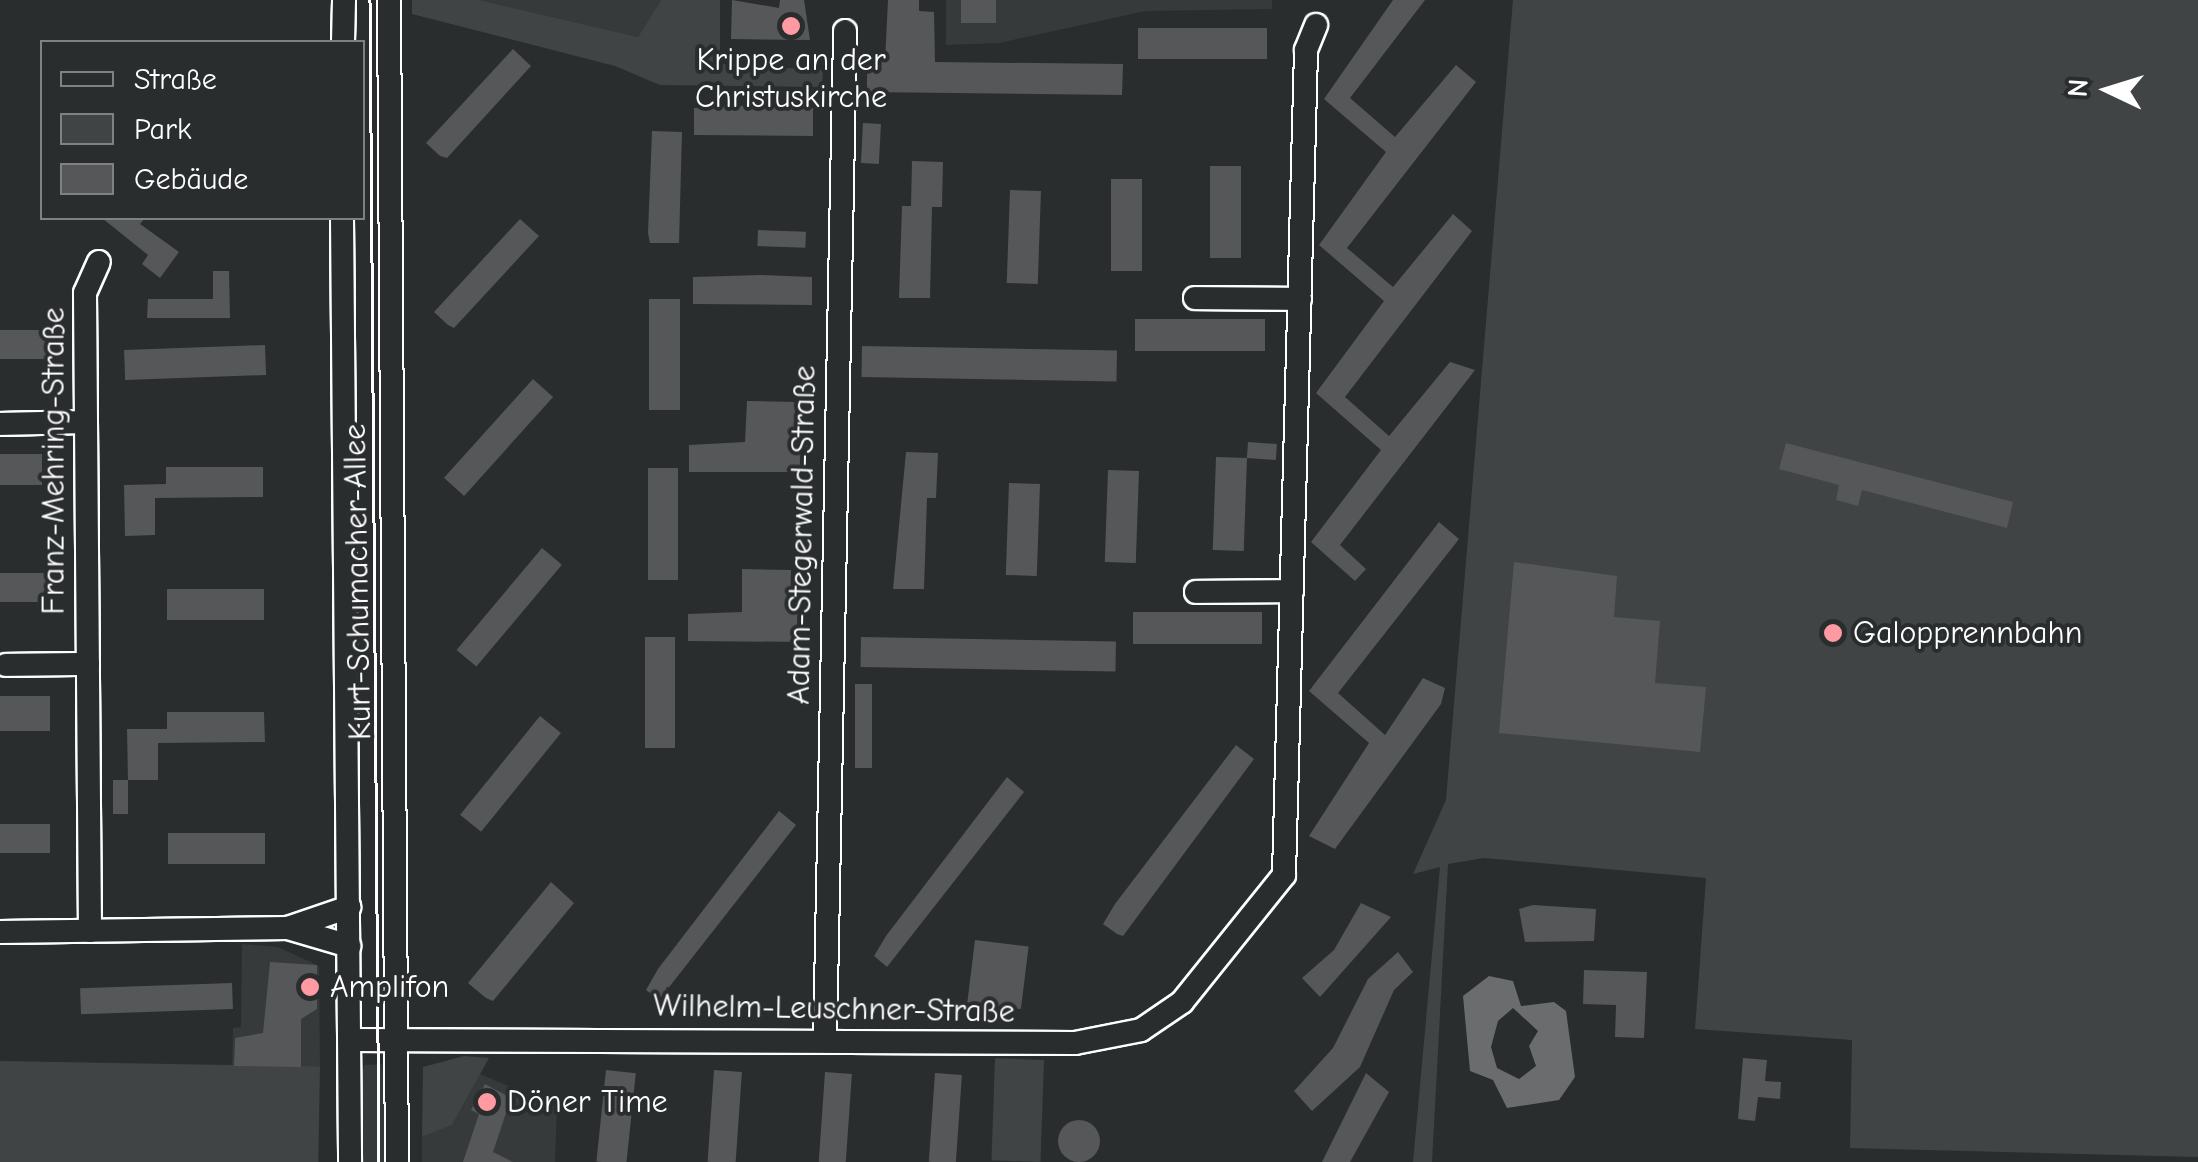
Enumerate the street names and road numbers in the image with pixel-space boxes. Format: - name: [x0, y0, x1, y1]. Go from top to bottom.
- street label: Franz-Mehring-Straße: [35, 307, 73, 615]
- street label: Adam-Stegerwald-Straße: [780, 365, 824, 705]
- street label: Kurt-Schumacher-Allee: [336, 424, 380, 740]
- street label: Wilhelm-Leuschner-Straße: [653, 987, 1015, 1031]

